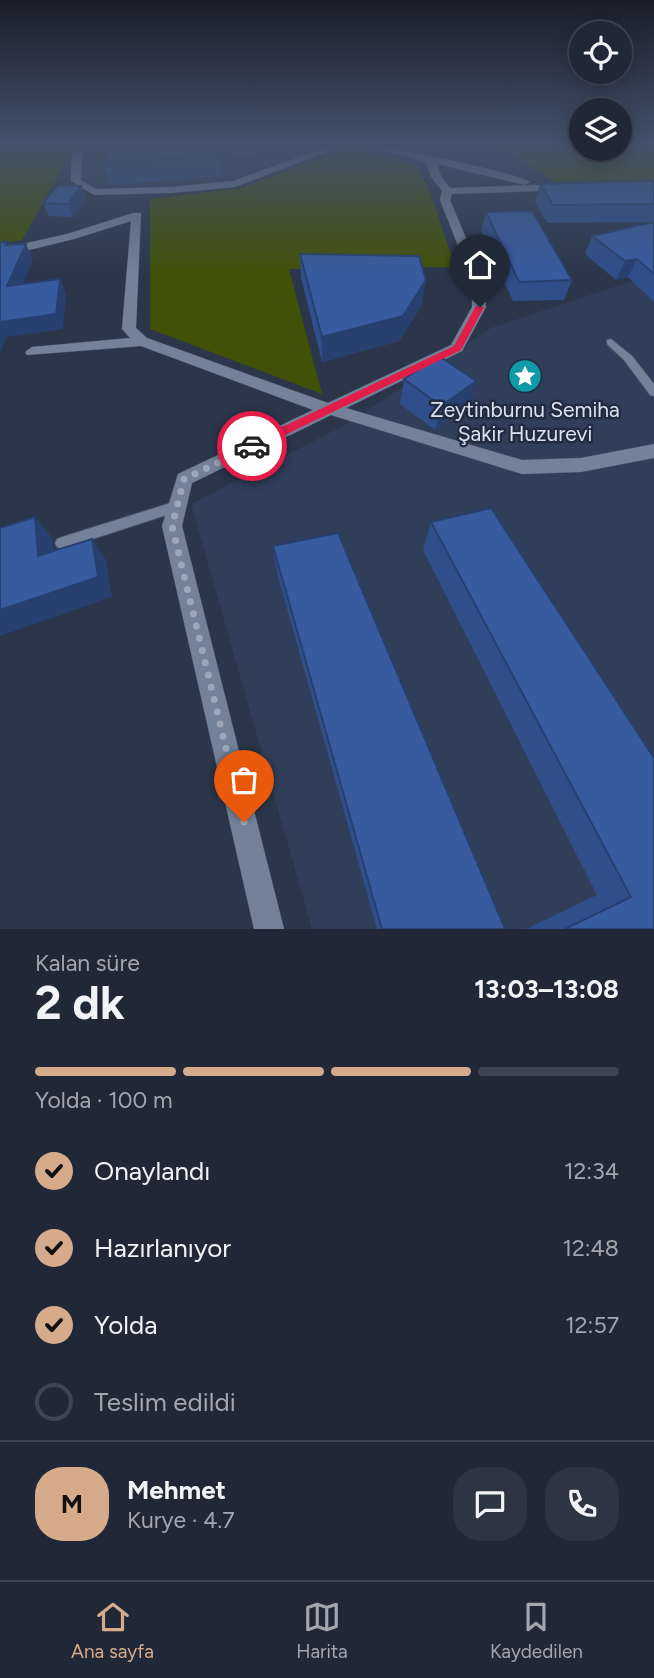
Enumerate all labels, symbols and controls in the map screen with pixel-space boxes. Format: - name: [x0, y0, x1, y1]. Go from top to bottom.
- map controls: [569, 21, 632, 161]
- button: locate: [569, 21, 632, 84]
- button: layers: [569, 98, 632, 161]
- pin: [450, 235, 510, 307]
- icon: home: [461, 246, 499, 284]
- place icon: Zeytinburnu Semiha Şakir Huzurevi: [506, 357, 544, 395]
- place label: Zeytinburnu Semiha Şakir Huzurevi: [430, 397, 620, 446]
- courier: [217, 411, 287, 481]
- icon: car: [233, 427, 271, 465]
- pin: [214, 750, 274, 822]
- icon: bag: [225, 761, 263, 799]
- text: Kalan süre: [35, 949, 140, 977]
- text: 13:03–13:08: [474, 973, 619, 1005]
- text: 2 dk: [35, 975, 125, 1031]
- text: Yolda · 100 m: [35, 1086, 173, 1114]
- icon: check: [35, 1152, 73, 1190]
- text: Onaylandı: [94, 1155, 210, 1187]
- text: 12:34: [564, 1157, 619, 1185]
- icon: check: [35, 1229, 73, 1267]
- text: Hazırlanıyor: [94, 1232, 231, 1264]
- text: 12:48: [562, 1234, 619, 1262]
- icon: check: [35, 1306, 73, 1344]
- text: Yolda: [94, 1309, 157, 1341]
- text: 12:57: [565, 1311, 619, 1339]
- text: Teslim edildi: [94, 1386, 236, 1418]
- button: chat: [453, 1467, 527, 1541]
- button: phone: [545, 1467, 619, 1541]
- text: Mehmet: [127, 1474, 226, 1506]
- text: M: [61, 1488, 83, 1520]
- text: Kurye · 4.7: [127, 1506, 235, 1534]
- tab: Ana sayfa: [71, 1598, 154, 1663]
- tab: Harita: [296, 1598, 348, 1663]
- tab: Kaydedilen: [490, 1598, 583, 1663]

